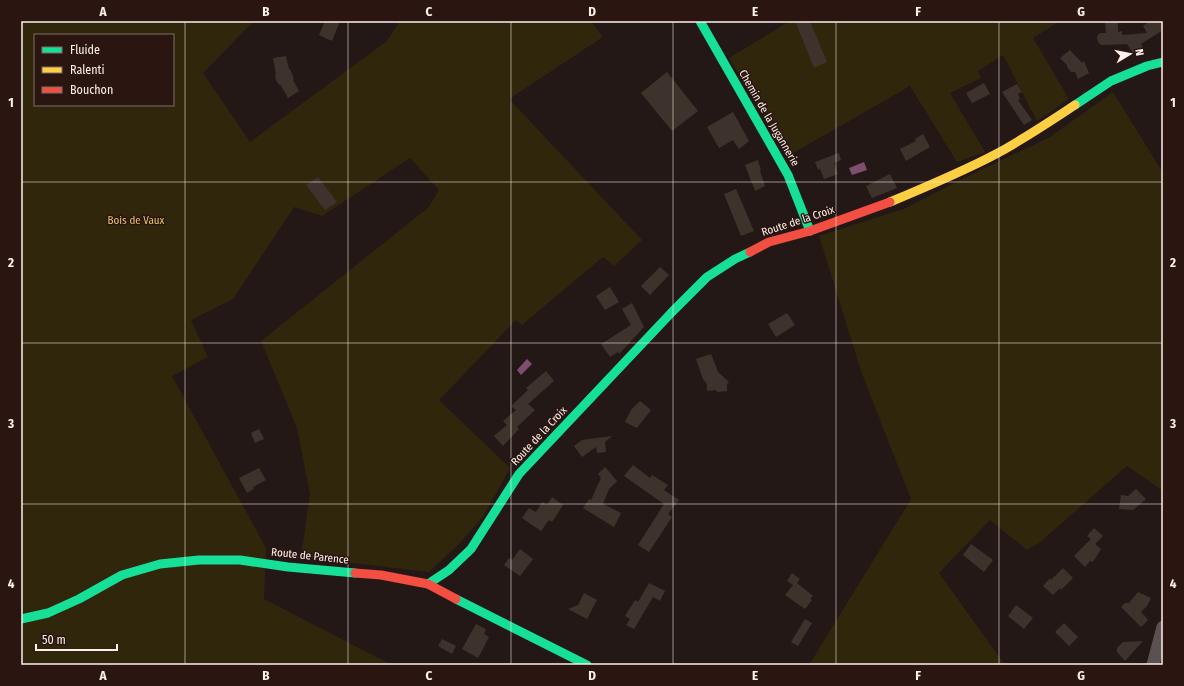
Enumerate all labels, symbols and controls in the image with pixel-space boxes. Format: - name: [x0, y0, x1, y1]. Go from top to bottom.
- text: A: [98, 4, 107, 19]
- text: B: [262, 4, 270, 19]
- text: C: [426, 4, 433, 19]
- text: D: [588, 4, 596, 19]
- text: E: [752, 4, 758, 19]
- text: F: [915, 4, 921, 19]
- text: G: [1077, 4, 1085, 19]
- legend: [34, 34, 174, 106]
- north arrow: [1110, 34, 1150, 74]
- text: Fluide: [70, 43, 100, 57]
- text: N: [1132, 48, 1146, 57]
- text: Ralenti: [70, 63, 105, 77]
- street label: Chemin de la Jugannerie: [736, 67, 802, 169]
- text: Bouchon: [70, 83, 113, 97]
- text: 1: [8, 95, 14, 110]
- text: 1: [1170, 95, 1176, 110]
- street label: Route de la Croix: [760, 203, 836, 239]
- park label: Bois de Vaux: [108, 214, 165, 227]
- text: 2: [7, 255, 14, 270]
- text: 2: [1169, 255, 1176, 270]
- street label: Route de la Croix: [508, 404, 570, 468]
- text: 3: [7, 416, 14, 431]
- text: 3: [1169, 416, 1176, 431]
- street label: Route de Parence: [271, 545, 349, 567]
- text: 4: [8, 576, 15, 591]
- text: 4: [1170, 576, 1177, 591]
- scale bar: [36, 626, 117, 652]
- text: 50 m: [42, 633, 66, 647]
- text: A: [98, 668, 107, 683]
- text: B: [262, 668, 270, 683]
- text: C: [426, 668, 433, 683]
- text: D: [588, 668, 596, 683]
- text: E: [752, 668, 758, 683]
- text: F: [915, 668, 921, 683]
- text: G: [1077, 668, 1085, 683]

